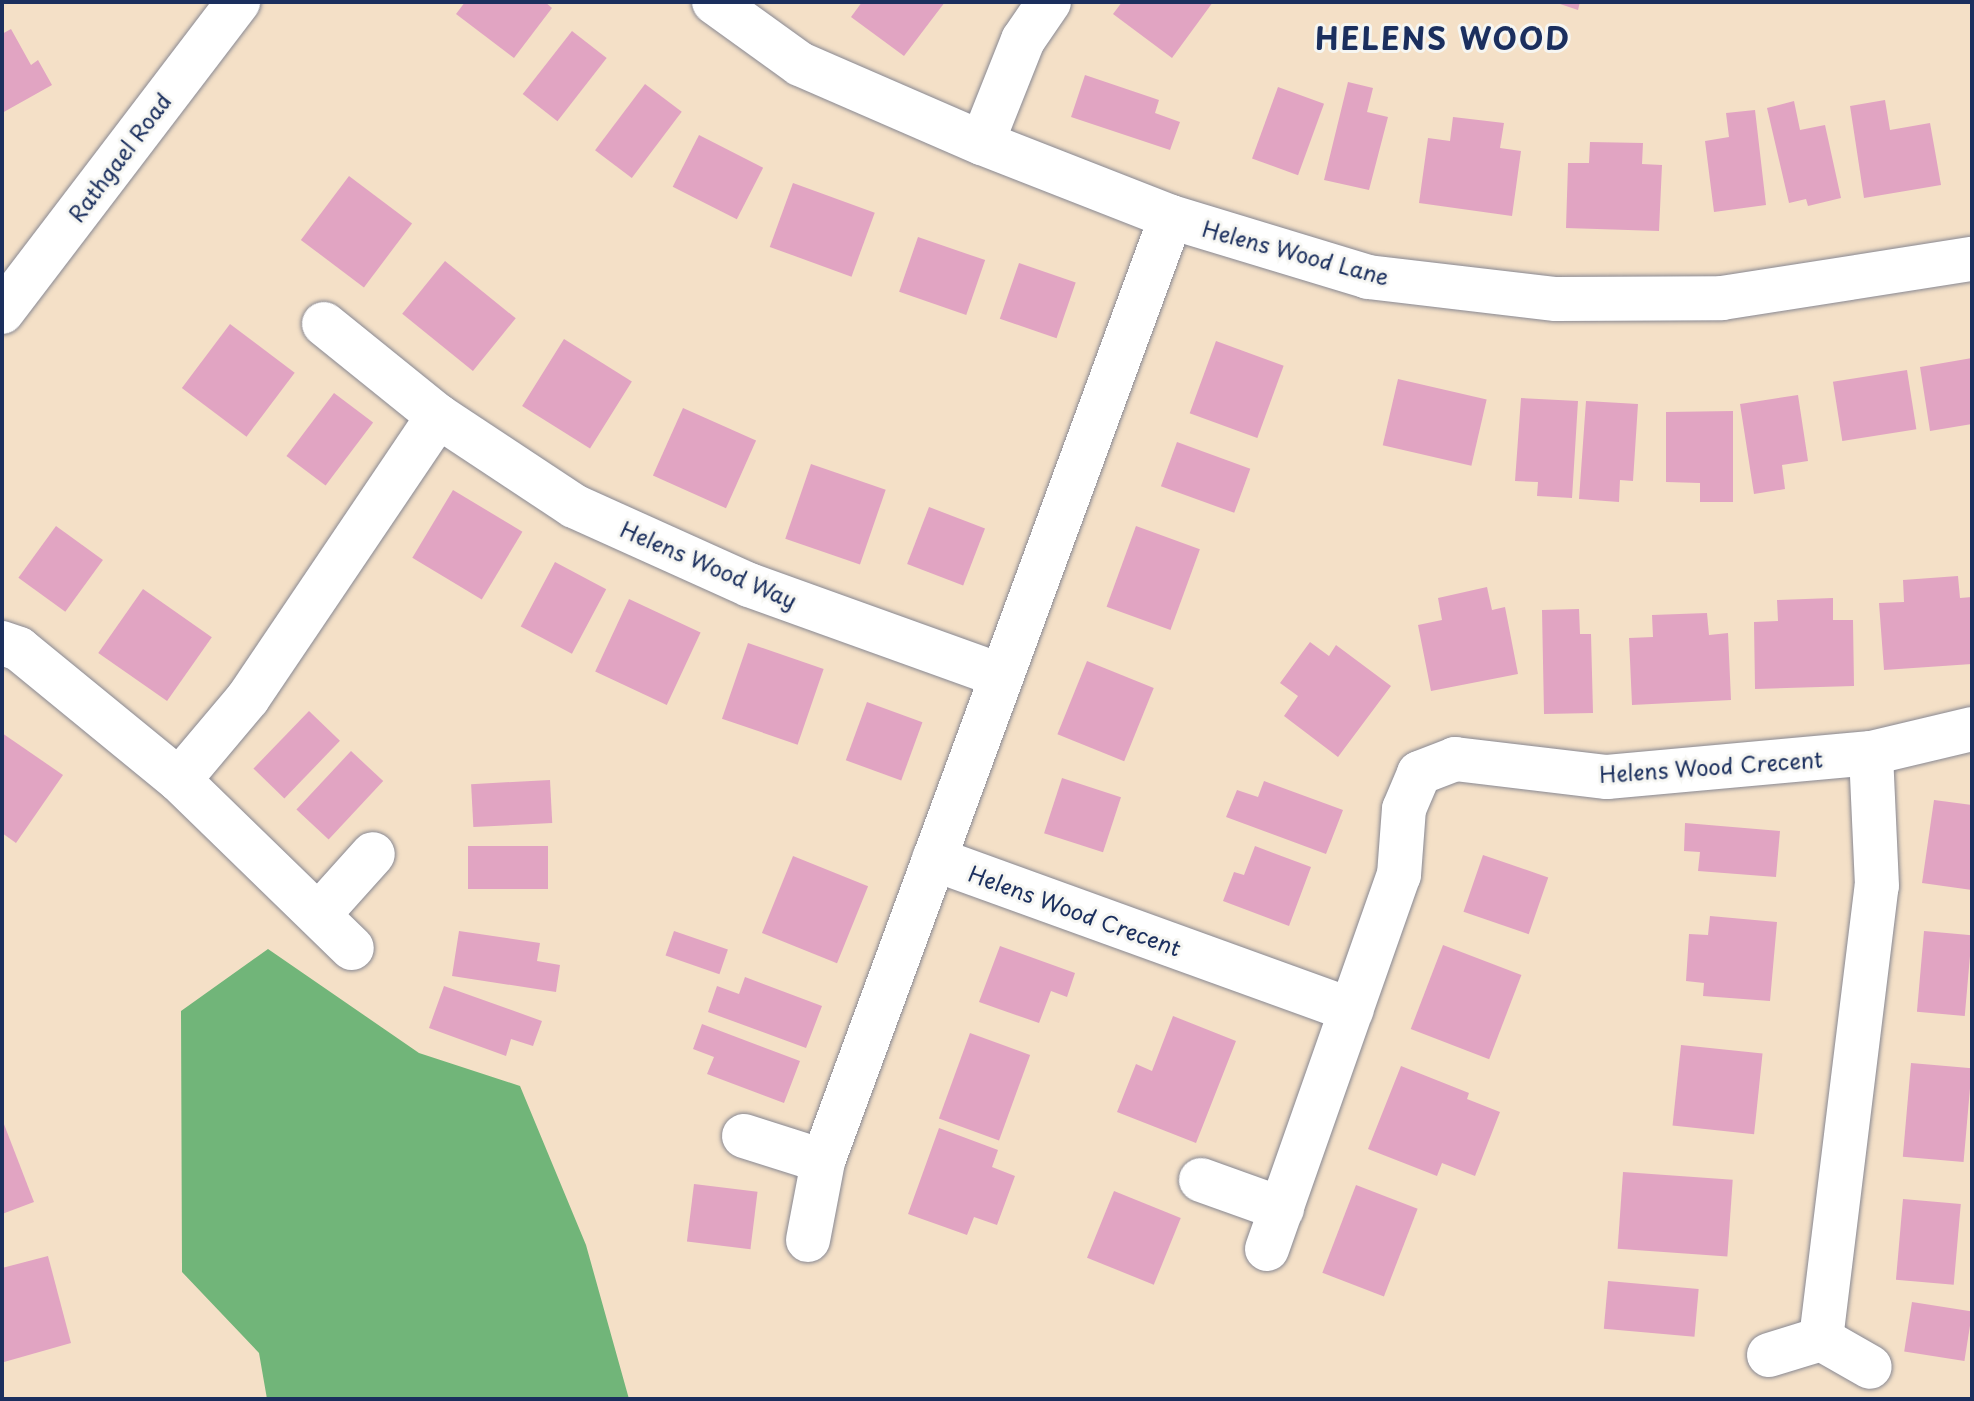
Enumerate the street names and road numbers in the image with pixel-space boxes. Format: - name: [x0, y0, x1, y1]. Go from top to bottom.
- street label: Rathgael Road: [62, 87, 176, 227]
- street label: Helens Wood Lane: [1199, 214, 1393, 290]
- street label: Helens Wood Way: [617, 515, 801, 613]
- street label: Helens Wood Crecent: [1597, 745, 1825, 787]
- street label: Helens Wood Crecent: [964, 859, 1186, 961]

